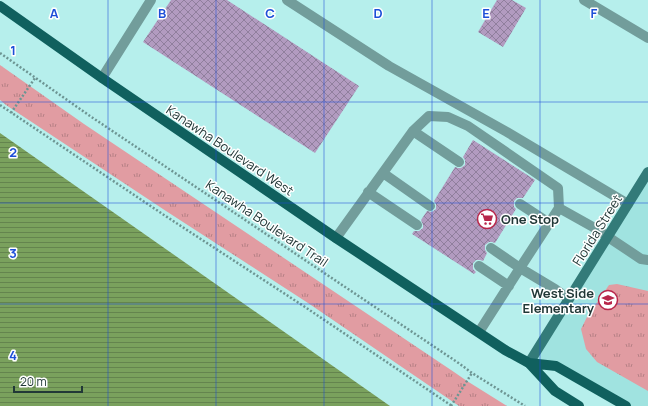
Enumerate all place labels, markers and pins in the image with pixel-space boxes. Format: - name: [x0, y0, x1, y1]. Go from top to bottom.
- supermarket icon: One Stop: [476, 208, 498, 230]
- place label: One Stop: [501, 210, 559, 228]
- place label: West Side Elementary: [522, 284, 595, 317]
- school or university icon: West Side Elementary: [597, 289, 619, 311]

